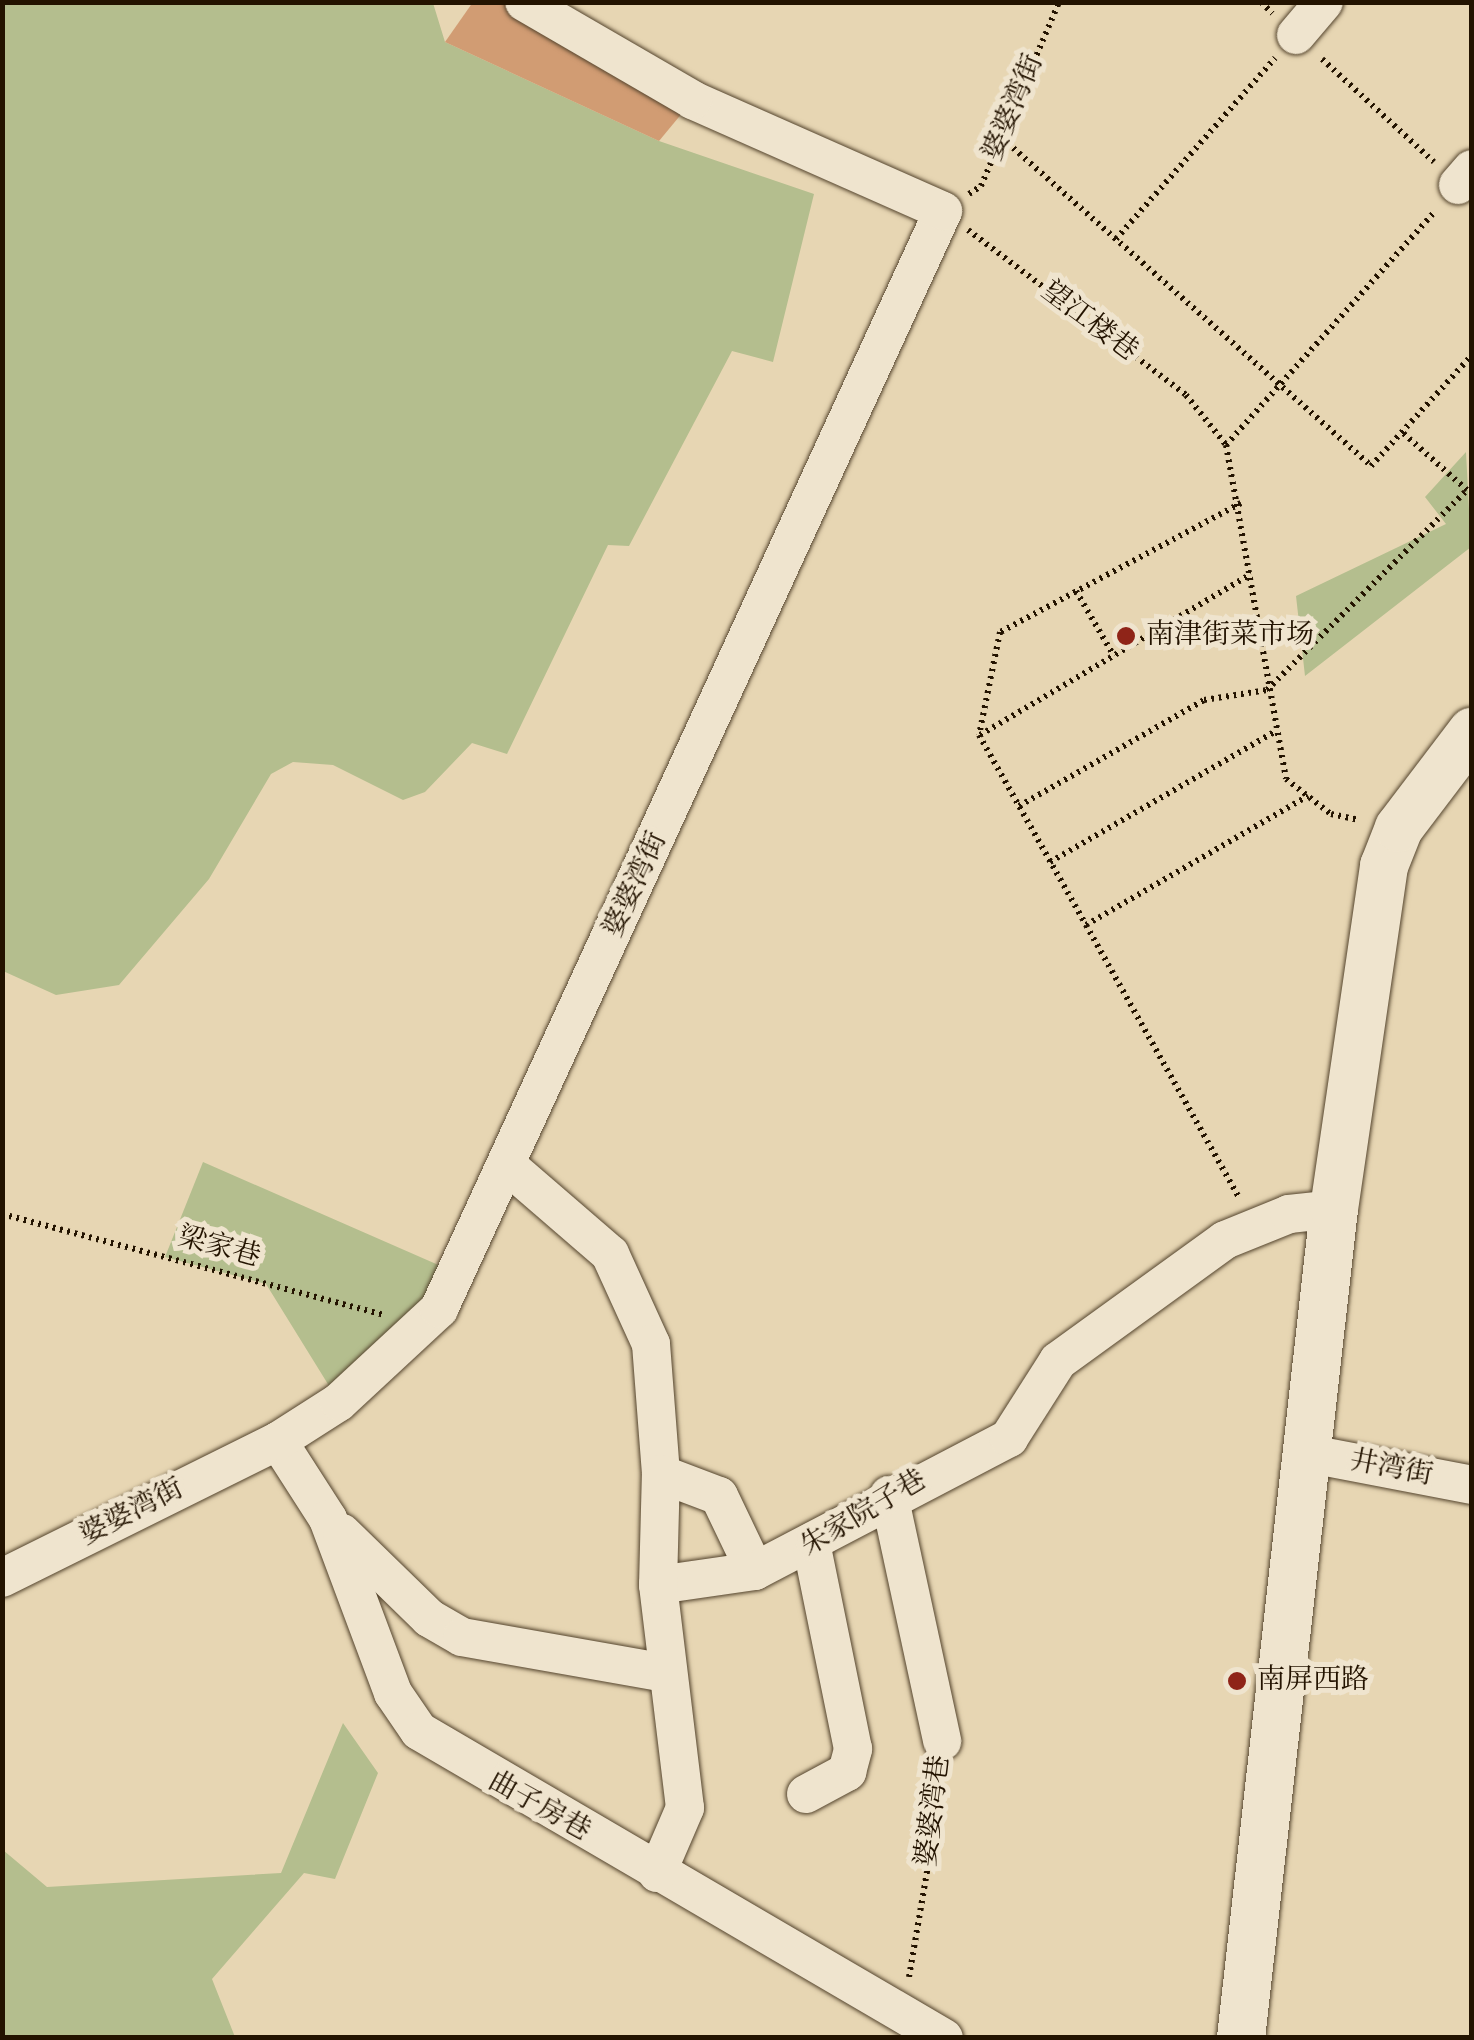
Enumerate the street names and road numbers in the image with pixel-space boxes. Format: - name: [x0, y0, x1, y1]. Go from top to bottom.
- street label: 婆婆湾街: [977, 50, 1051, 166]
- street label: 望江楼巷: [1034, 275, 1144, 369]
- street label: 婆婆湾街: [597, 827, 675, 943]
- street label: 梁家巷: [174, 1221, 264, 1275]
- street label: 井湾街: [1347, 1444, 1435, 1494]
- street label: 朱家院子巷: [795, 1464, 933, 1564]
- street label: 婆婆湾街: [74, 1473, 190, 1553]
- street label: 婆婆湾巷: [911, 1753, 957, 1869]
- street label: 曲子房巷: [482, 1765, 596, 1849]

